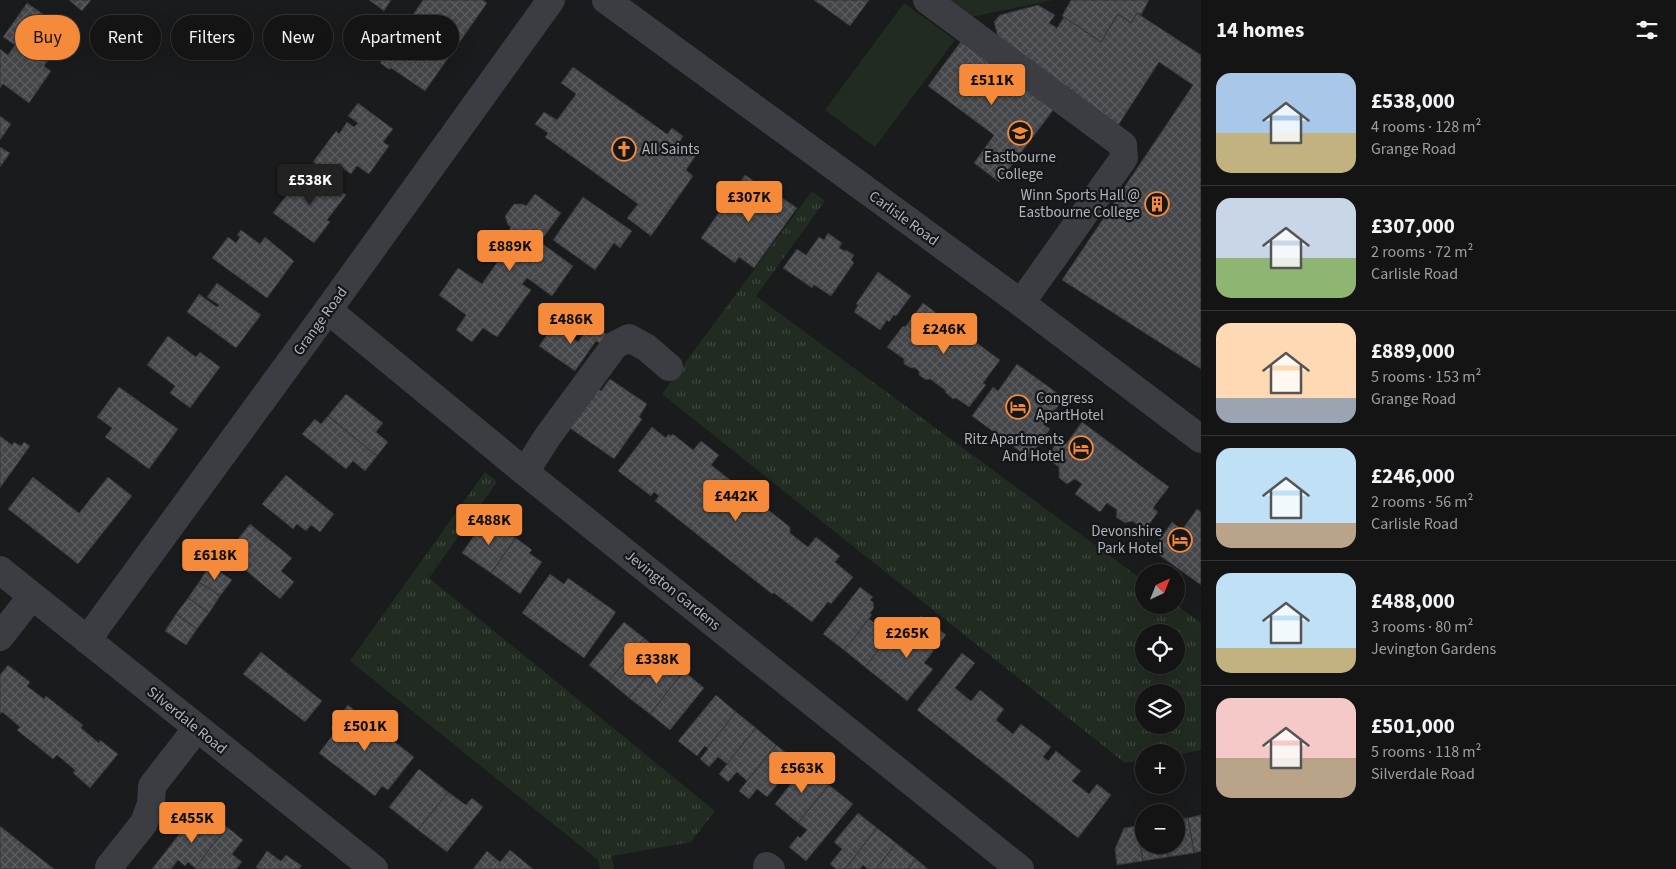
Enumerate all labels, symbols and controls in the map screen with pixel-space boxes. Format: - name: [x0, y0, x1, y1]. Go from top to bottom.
- chip: Buy: [15, 15, 80, 60]
- chip: Rent: [90, 15, 161, 60]
- chip: Filters: [171, 15, 253, 60]
- chip: New: [263, 15, 333, 60]
- chip: Apartment: [343, 15, 459, 60]
- text: 14 homes: [1216, 15, 1304, 45]
- icon: filters: [1633, 16, 1661, 44]
- pin: £511K: [957, 64, 1027, 106]
- text: £511K: [970, 69, 1014, 91]
- text: £538,000: [1371, 86, 1455, 116]
- icon: home: [1256, 93, 1316, 153]
- text: 4 rooms · 128 m²: [1371, 116, 1481, 138]
- school or university icon: Eastbourne College: [1007, 120, 1033, 146]
- church icon: All Saints: [611, 136, 637, 162]
- text: Grange Road: [1371, 138, 1456, 160]
- place label: All Saints: [642, 139, 699, 160]
- place label: Eastbourne College: [984, 147, 1056, 185]
- pin: £538K: [275, 164, 345, 206]
- text: £538K: [288, 169, 332, 191]
- pin: £307K: [714, 180, 784, 223]
- place label: Winn Sports Hall @ Eastbourne College: [1019, 185, 1140, 223]
- text: £307K: [727, 186, 771, 208]
- street label: Carlisle Road: [865, 186, 943, 251]
- building icon: Winn Sports Hall @ Eastbourne College: [1144, 191, 1170, 217]
- text: £307,000: [1371, 211, 1455, 241]
- icon: home: [1256, 218, 1316, 278]
- pin: £889K: [475, 230, 545, 272]
- text: £889K: [488, 235, 532, 257]
- text: 2 rooms · 72 m²: [1371, 241, 1473, 263]
- text: Carlisle Road: [1371, 263, 1458, 285]
- street label: Grange Road: [288, 283, 352, 360]
- pin: £486K: [536, 302, 606, 345]
- text: £486K: [549, 308, 593, 330]
- pin: £246K: [909, 312, 979, 355]
- text: £246K: [922, 318, 966, 340]
- text: £889,000: [1371, 336, 1455, 366]
- icon: home: [1256, 343, 1316, 403]
- text: 5 rooms · 153 m²: [1371, 366, 1481, 388]
- place label: Congress ApartHotel: [1036, 388, 1104, 426]
- text: Grange Road: [1371, 388, 1456, 410]
- hotel icon: Congress ApartHotel: [1005, 394, 1031, 420]
- place label: Ritz Apartments And Hotel: [964, 429, 1064, 467]
- hotel icon: Ritz Apartments And Hotel: [1068, 435, 1094, 461]
- text: £246,000: [1371, 461, 1455, 491]
- icon: home: [1256, 468, 1316, 528]
- pin: £442K: [701, 480, 771, 522]
- text: £442K: [714, 485, 758, 507]
- text: 2 rooms · 56 m²: [1371, 491, 1473, 513]
- pin: £488K: [454, 504, 524, 546]
- text: £488K: [467, 509, 511, 531]
- text: Carlisle Road: [1371, 513, 1458, 535]
- place label: Devonshire Park Hotel: [1091, 521, 1162, 559]
- hotel icon: Devonshire Park Hotel: [1167, 527, 1193, 553]
- pin: £618K: [180, 538, 250, 581]
- text: £618K: [193, 544, 237, 566]
- street label: Jevington Gardens: [620, 545, 725, 636]
- north arrow: [1135, 564, 1185, 614]
- map controls: [1135, 564, 1185, 854]
- text: £488,000: [1371, 586, 1455, 616]
- icon: home: [1256, 593, 1316, 653]
- pin: £265K: [872, 616, 942, 659]
- text: 3 rooms · 80 m²: [1371, 616, 1473, 638]
- text: £265K: [885, 622, 929, 644]
- button: locate: [1135, 624, 1185, 674]
- text: Jevington Gardens: [1371, 638, 1496, 660]
- pin: £338K: [622, 642, 692, 685]
- text: £338K: [635, 648, 679, 670]
- street label: Silverdale Road: [142, 682, 231, 759]
- button: layers: [1135, 684, 1185, 734]
- pin: £501K: [330, 710, 400, 752]
- text: £501,000: [1371, 711, 1455, 741]
- text: £501K: [343, 715, 387, 737]
- icon: home: [1256, 718, 1316, 778]
- text: 5 rooms · 118 m²: [1371, 741, 1481, 763]
- button: +: [1135, 744, 1185, 794]
- pin: £563K: [767, 752, 837, 794]
- text: £563K: [780, 757, 824, 779]
- text: Silverdale Road: [1371, 763, 1475, 785]
- pin: £455K: [157, 802, 227, 844]
- button: −: [1135, 804, 1185, 854]
- text: £455K: [170, 807, 214, 829]

